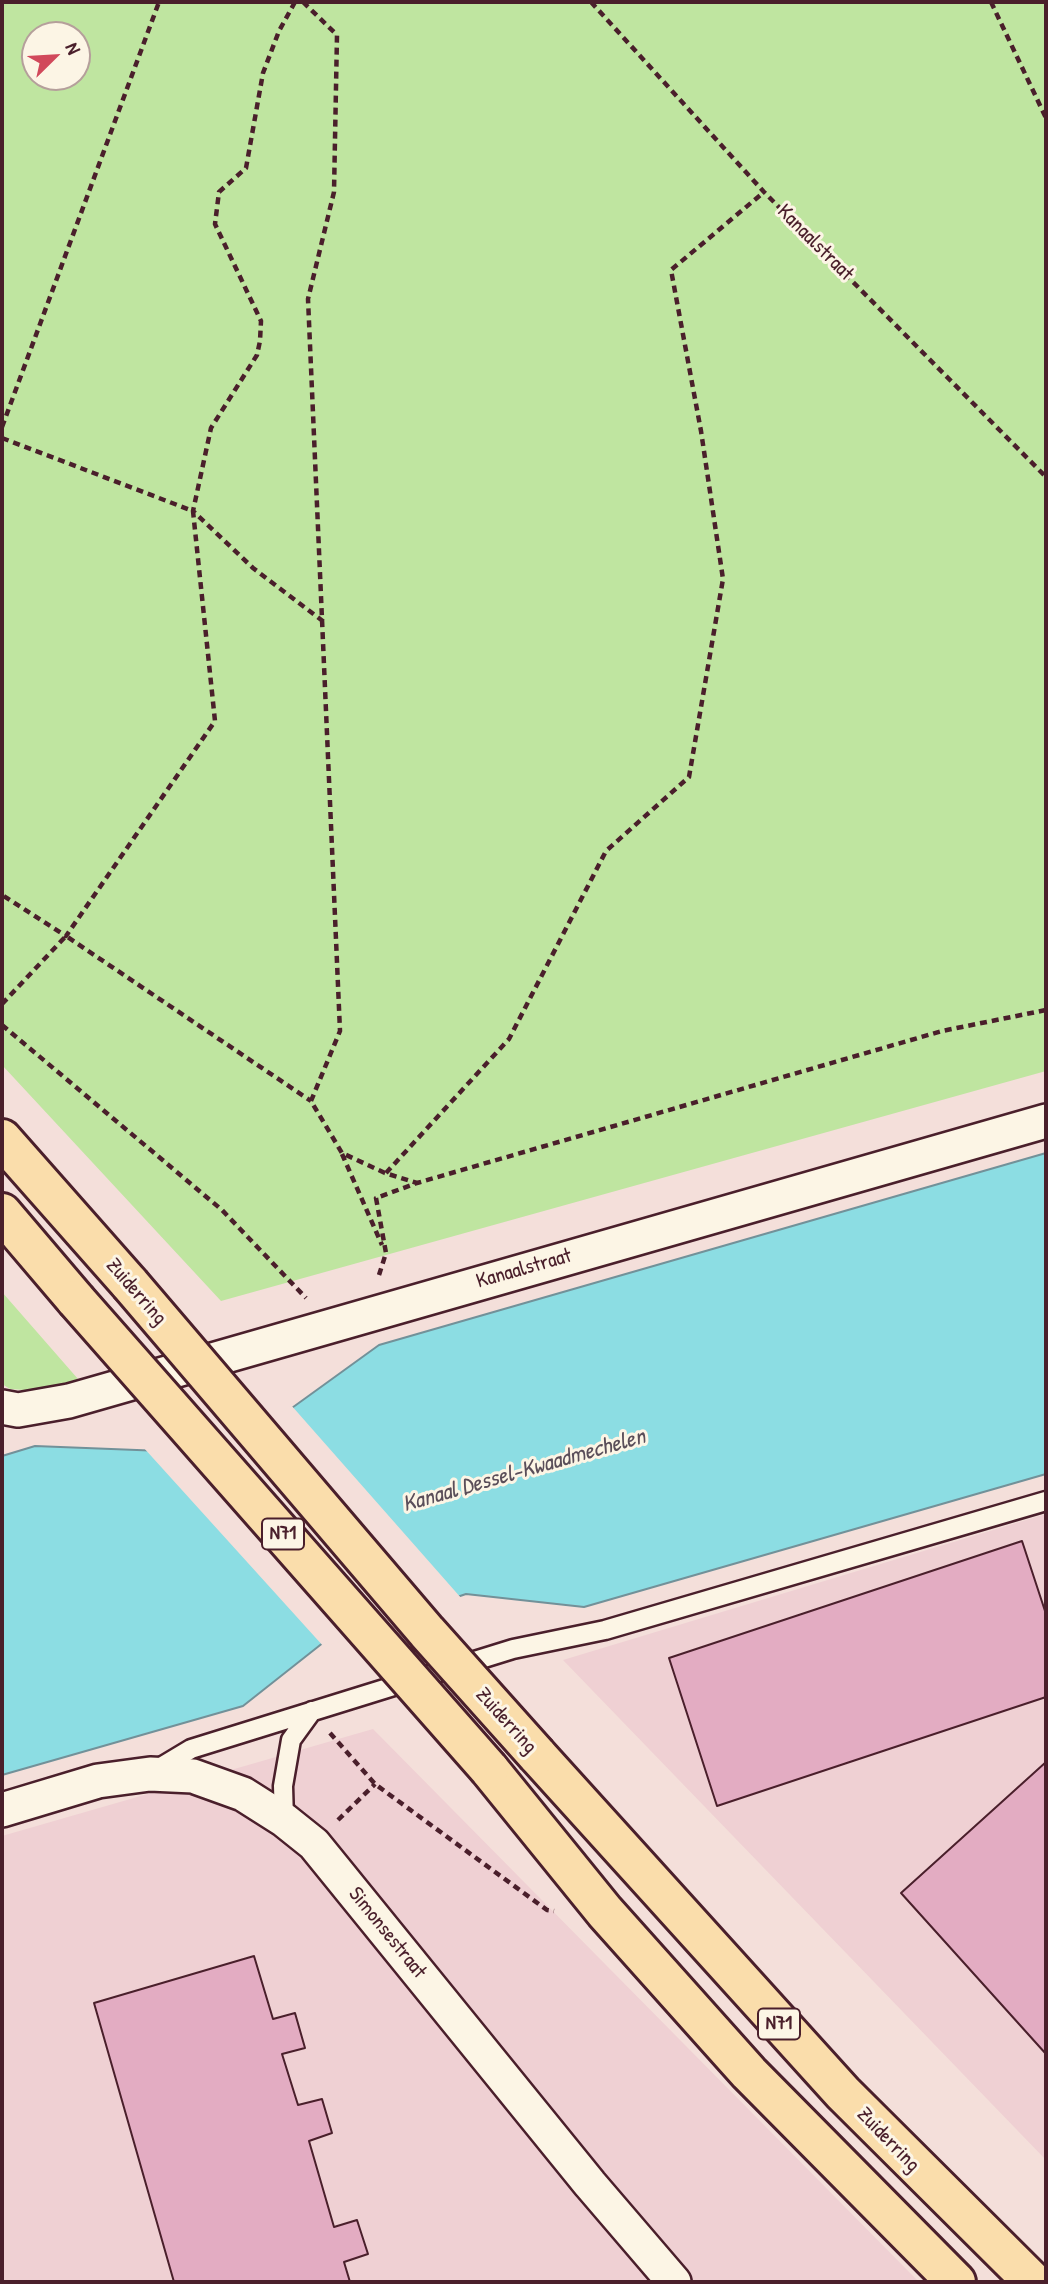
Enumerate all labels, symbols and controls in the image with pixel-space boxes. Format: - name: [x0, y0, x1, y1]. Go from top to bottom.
- north arrow: [21, 21, 91, 91]
- text: N: [59, 38, 87, 58]
- street label: Kanaalstraat: [771, 199, 859, 287]
- street label: Kanaalstraat: [474, 1243, 574, 1295]
- street label: Zuiderring: [100, 1254, 172, 1330]
- water label: Kanaal Dessel-Kwaadmechelen: [400, 1423, 648, 1519]
- road number: N71: [262, 1518, 304, 1550]
- street label: Zuiderring: [470, 1683, 542, 1759]
- street label: Simonsestraat: [343, 1882, 431, 1984]
- road number: N71: [758, 2008, 800, 2040]
- street label: Zuiderring: [851, 2102, 925, 2178]

